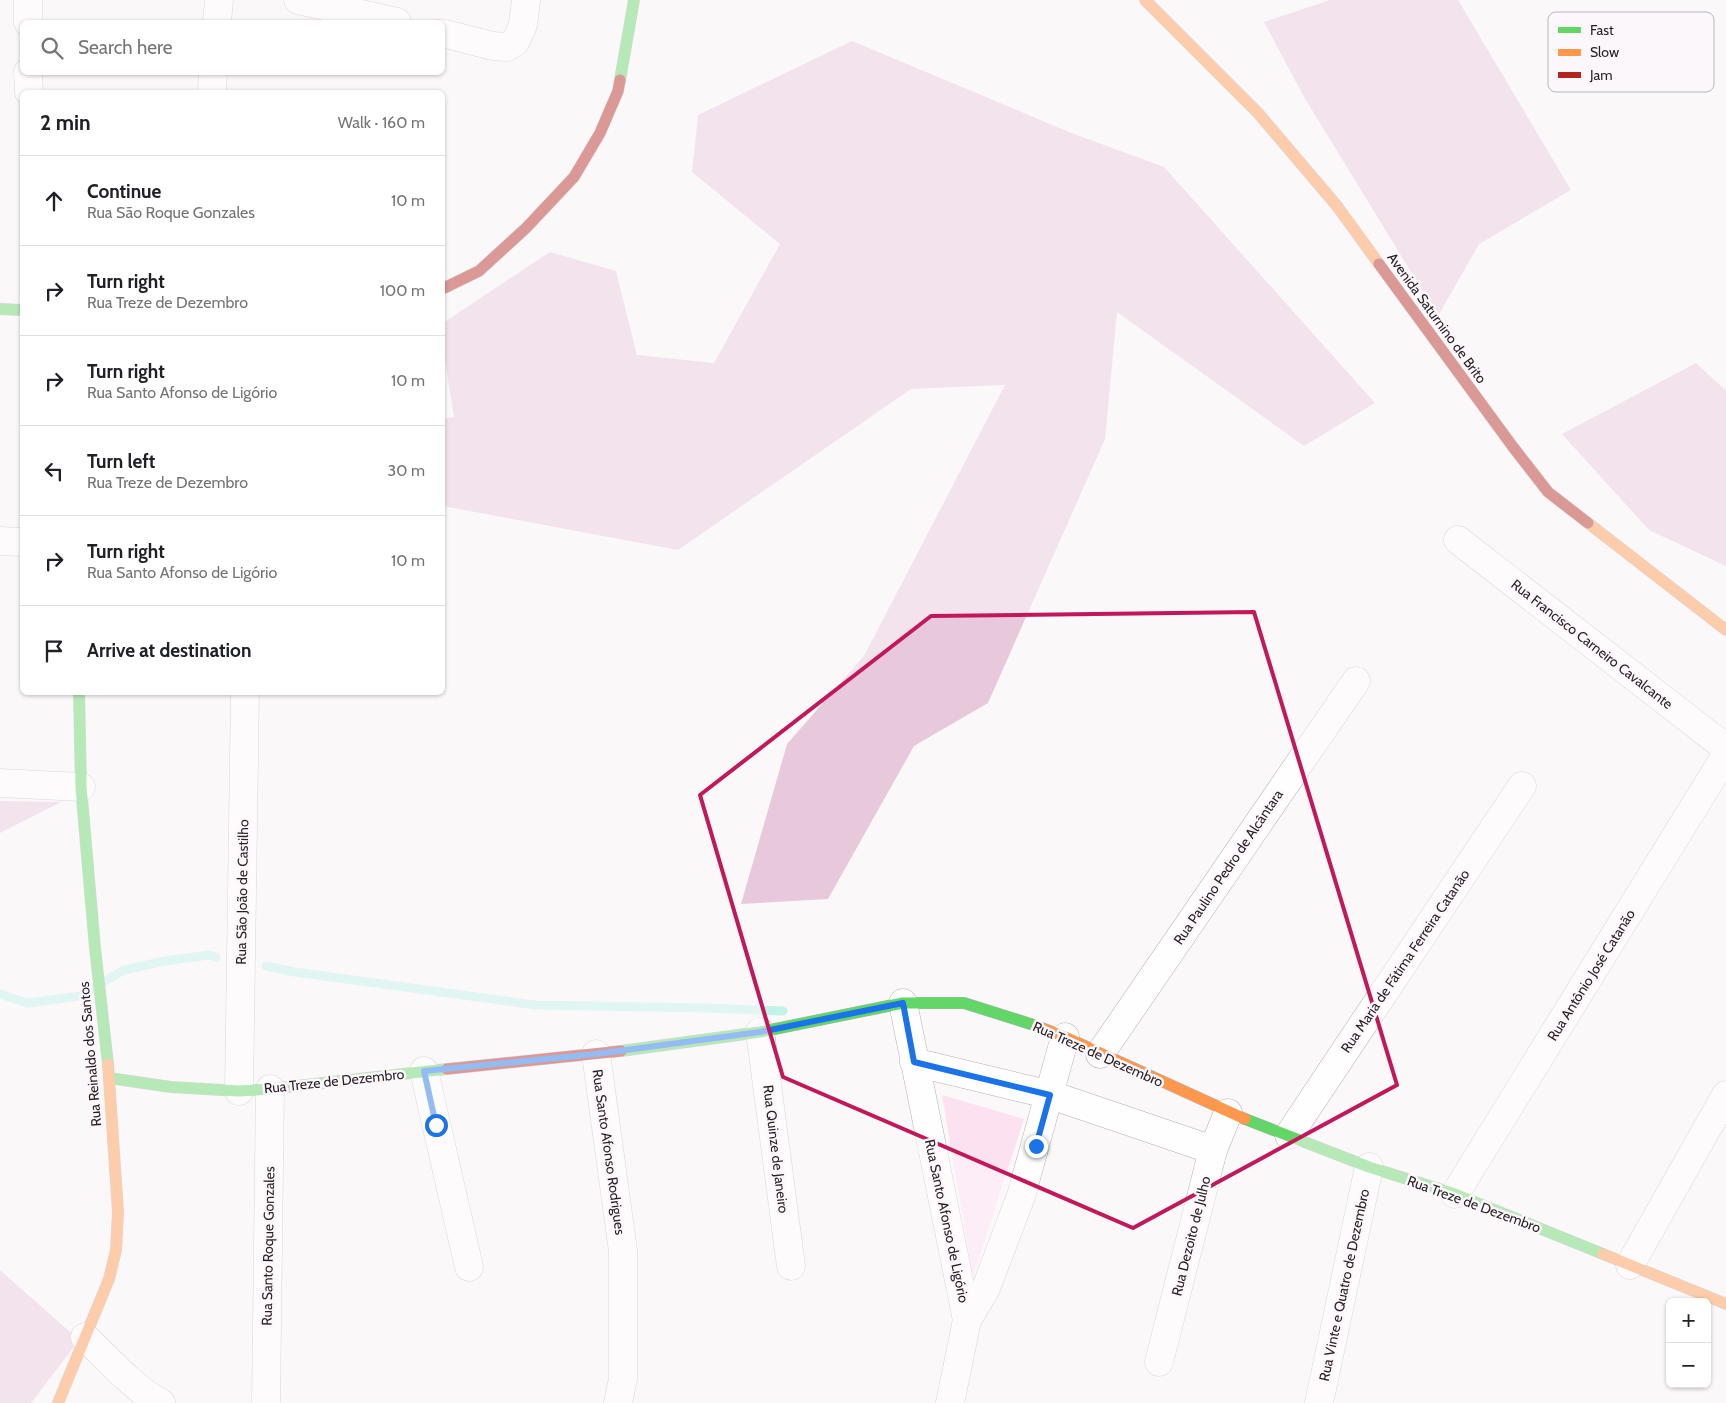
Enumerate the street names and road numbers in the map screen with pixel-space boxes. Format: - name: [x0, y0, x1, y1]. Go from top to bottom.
- street label: Avenida Saturnino de Brito: [1383, 249, 1491, 387]
- street label: Rua Francisco Carneiro Cavalcante: [1507, 575, 1677, 713]
- street label: Rua Paulino Pedro de Alcântara: [1169, 786, 1287, 948]
- street label: Rua São João de Castilho: [232, 819, 252, 965]
- street label: Rua Maria de Fátima Ferreira Catanão: [1337, 866, 1473, 1056]
- street label: Rua Antônio José Catanão: [1543, 906, 1639, 1044]
- street label: Rua Reinaldo dos Santos: [75, 981, 105, 1127]
- street label: Rua Treze de Dezembro: [1030, 1017, 1166, 1091]
- street label: Rua Treze de Dezembro: [263, 1065, 405, 1097]
- street label: Rua Santo Afonso Rodrigues: [588, 1068, 630, 1236]
- street label: Rua Quinze de Janeiro: [759, 1084, 793, 1215]
- street label: Rua Santo Afonso de Ligório: [921, 1138, 973, 1305]
- street label: Rua Santo Roque Gonzales: [258, 1166, 278, 1326]
- street label: Rua Treze de Dezembro: [1405, 1171, 1544, 1237]
- street label: Rua Dezoito de Julho: [1167, 1174, 1215, 1298]
- street label: Rua Vinte e Quatro de Dezembro: [1315, 1187, 1373, 1383]

